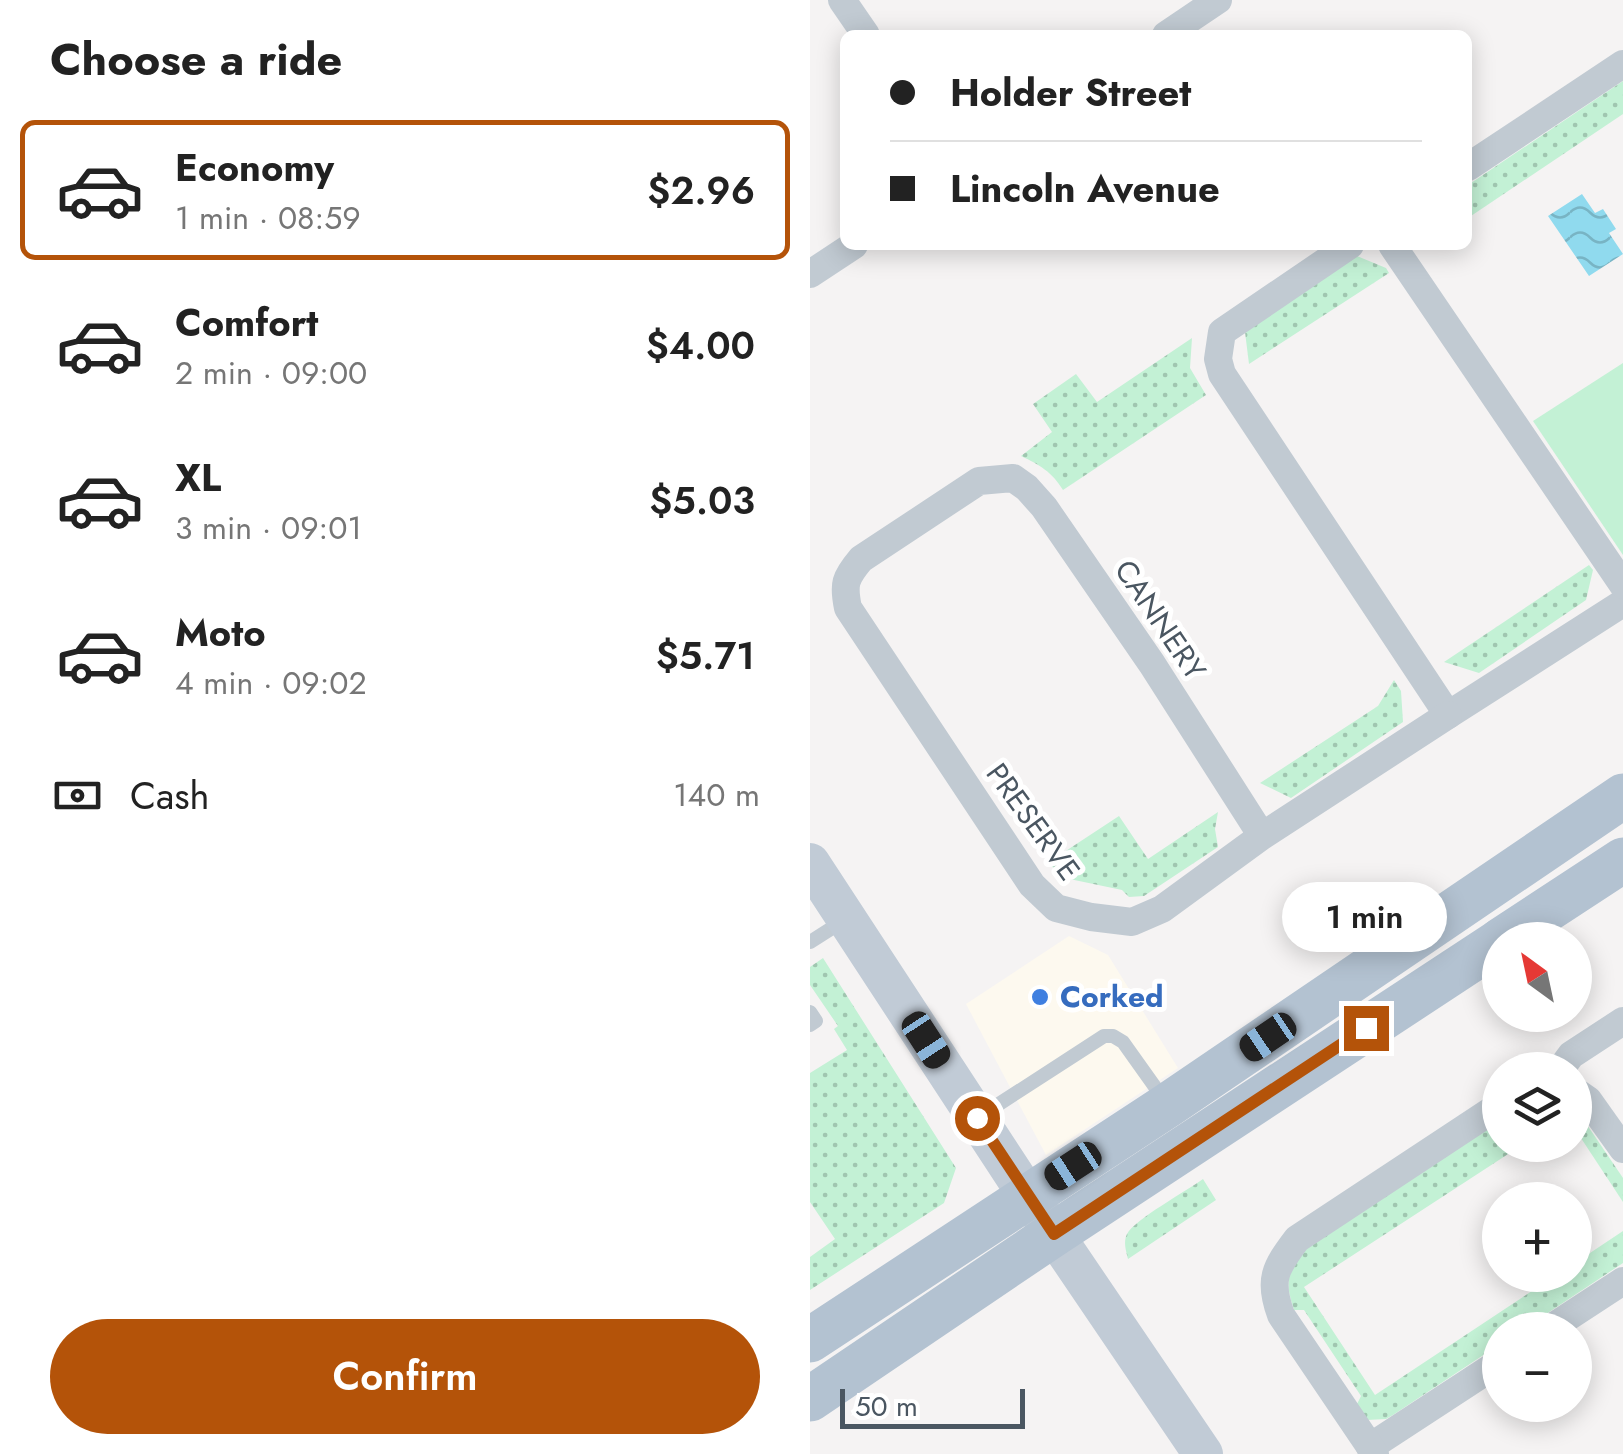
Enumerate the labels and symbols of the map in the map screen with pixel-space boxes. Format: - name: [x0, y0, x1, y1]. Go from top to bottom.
- street label: CANNERY: [1104, 551, 1217, 688]
- street label: PRESERVE: [976, 754, 1091, 889]
- callout: 1 min: [1284, 883, 1448, 953]
- north arrow: [1482, 922, 1592, 1032]
- place label: Corked: [1060, 975, 1164, 1018]
- marker: Corked: [1029, 986, 1051, 1008]
- route end: [1344, 1006, 1389, 1051]
- car: [897, 1007, 955, 1073]
- car: [1235, 1008, 1301, 1066]
- route start: [955, 1096, 1000, 1141]
- car: [1040, 1137, 1106, 1195]
- scale bar: [840, 1384, 1025, 1428]

